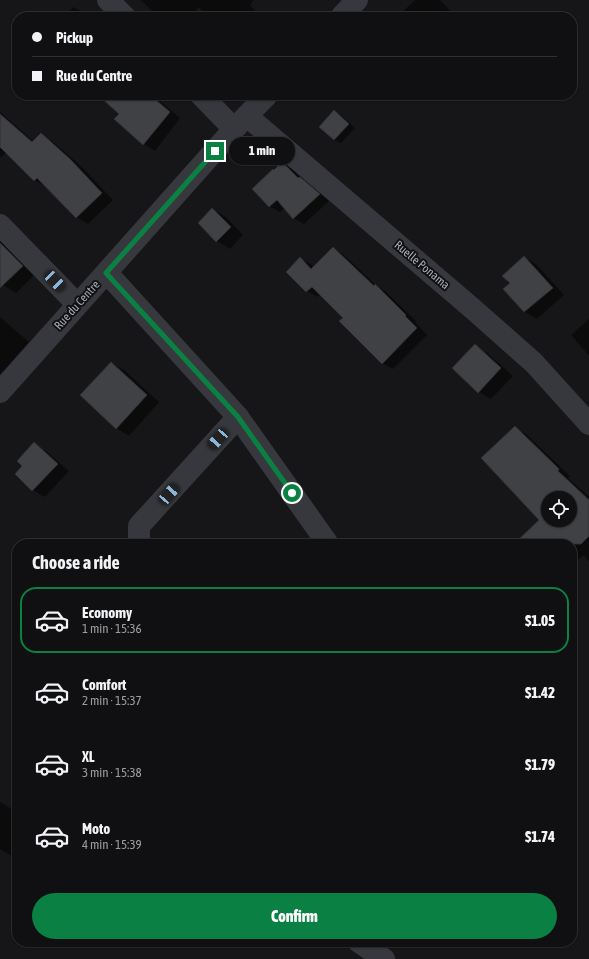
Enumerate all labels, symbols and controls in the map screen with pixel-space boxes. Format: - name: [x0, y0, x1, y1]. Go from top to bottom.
- text: Pickup: [56, 29, 93, 46]
- text: Rue du Centre: [56, 67, 132, 84]
- callout: 1 min: [229, 137, 295, 165]
- route end: [206, 142, 224, 160]
- text: 1 min: [249, 143, 275, 158]
- street label: Ruelle Ponama: [392, 238, 452, 292]
- car: [42, 268, 68, 294]
- street label: Rue du Centre: [51, 278, 103, 332]
- car: [206, 426, 230, 452]
- car: [157, 481, 181, 507]
- route start: [283, 484, 301, 502]
- map controls: [541, 491, 577, 527]
- button: locate: [541, 491, 577, 527]
- text: Choose a ride: [32, 552, 120, 573]
- icon: car: [34, 602, 70, 638]
- text: Economy: [82, 604, 132, 621]
- text: $1.05: [525, 612, 555, 629]
- text: 1 min · 15:36: [82, 621, 142, 636]
- icon: car: [34, 674, 70, 710]
- text: Comfort: [82, 676, 126, 693]
- text: $1.42: [525, 684, 555, 701]
- text: 2 min · 15:37: [82, 693, 142, 708]
- icon: car: [34, 746, 70, 782]
- text: XL: [82, 748, 95, 765]
- text: $1.79: [525, 756, 555, 773]
- text: 3 min · 15:38: [82, 765, 142, 780]
- icon: car: [34, 818, 70, 854]
- text: Moto: [82, 820, 110, 837]
- text: $1.74: [525, 828, 555, 845]
- text: 4 min · 15:39: [82, 837, 142, 852]
- button: Confirm: [32, 893, 557, 939]

